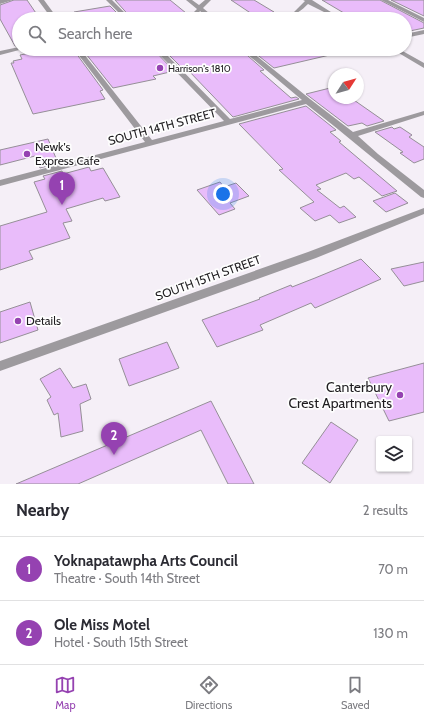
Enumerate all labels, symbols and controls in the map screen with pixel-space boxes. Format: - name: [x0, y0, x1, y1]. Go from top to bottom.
- search box: [12, 12, 412, 56]
- icon: search: [26, 23, 48, 45]
- text: Search here: [58, 25, 133, 43]
- place label: Harrison's 1810: [168, 62, 231, 75]
- marker: Harrison's 1810: [155, 63, 165, 73]
- north arrow: [328, 68, 364, 104]
- street label: SOUTH 14TH STREET: [106, 105, 218, 148]
- place label: Newk's Express Cafe: [35, 139, 100, 168]
- marker: Newk's Express Cafe: [22, 149, 32, 159]
- pin: 1: [49, 172, 75, 205]
- your location: [213, 184, 233, 204]
- street label: SOUTH 15TH STREET: [153, 251, 263, 304]
- place label: Details: [26, 313, 61, 328]
- marker: Details: [13, 316, 23, 326]
- place label: Canterbury Crest Apartments: [288, 378, 392, 412]
- marker: Canterbury Crest Apartments: [395, 390, 405, 400]
- pin: 2: [101, 422, 127, 455]
- map controls: [376, 436, 412, 472]
- button: layers: [376, 436, 412, 472]
- text: Nearby: [16, 500, 69, 520]
- text: 2 results: [363, 502, 408, 518]
- text: Yoknapatawpha Arts Council: [54, 552, 238, 570]
- text: 1: [27, 561, 31, 577]
- text: 70 m: [378, 561, 408, 577]
- text: Theatre · South 14th Street: [54, 570, 200, 586]
- text: Ole Miss Motel: [54, 616, 150, 634]
- text: 2: [26, 625, 32, 641]
- text: 130 m: [373, 625, 408, 641]
- text: Hotel · South 15th Street: [54, 634, 188, 650]
- tab: Map: [54, 674, 76, 712]
- tab: Directions: [185, 674, 232, 712]
- tab: Saved: [341, 674, 370, 712]

